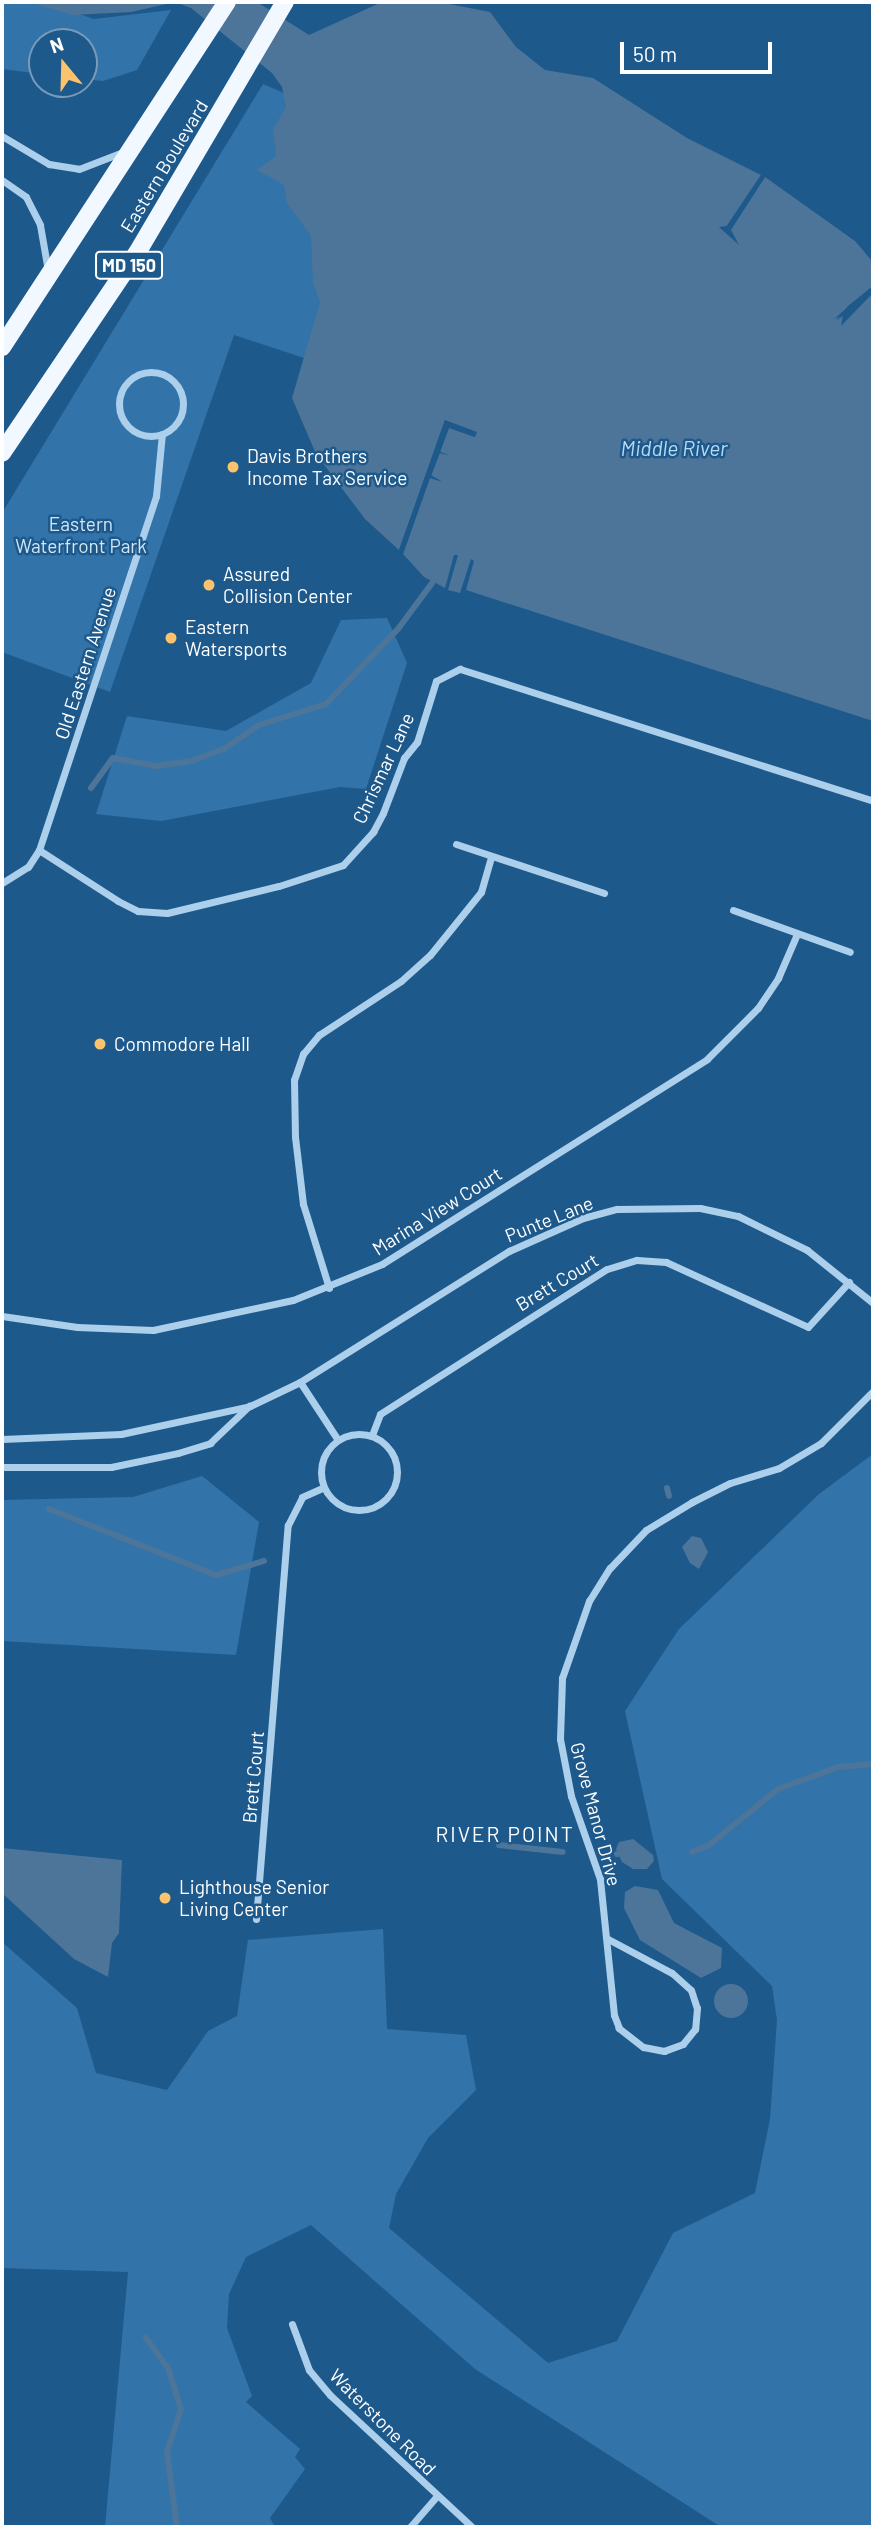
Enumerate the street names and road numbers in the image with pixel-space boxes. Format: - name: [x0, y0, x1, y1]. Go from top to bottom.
- street label: Eastern Boulevard: [115, 96, 213, 236]
- road number: MD 150: [94, 250, 164, 279]
- street label: Old Eastern Avenue: [50, 584, 120, 742]
- street label: Chrismar Lane: [347, 709, 419, 827]
- street label: Marina View Court: [368, 1162, 506, 1260]
- street label: Punte Lane: [502, 1191, 596, 1247]
- street label: Brett Court: [511, 1248, 603, 1316]
- street label: Brett Court: [238, 1730, 268, 1824]
- street label: Grove Manor Drive: [566, 1740, 626, 1888]
- street label: Waterstone Road: [325, 2364, 441, 2480]

